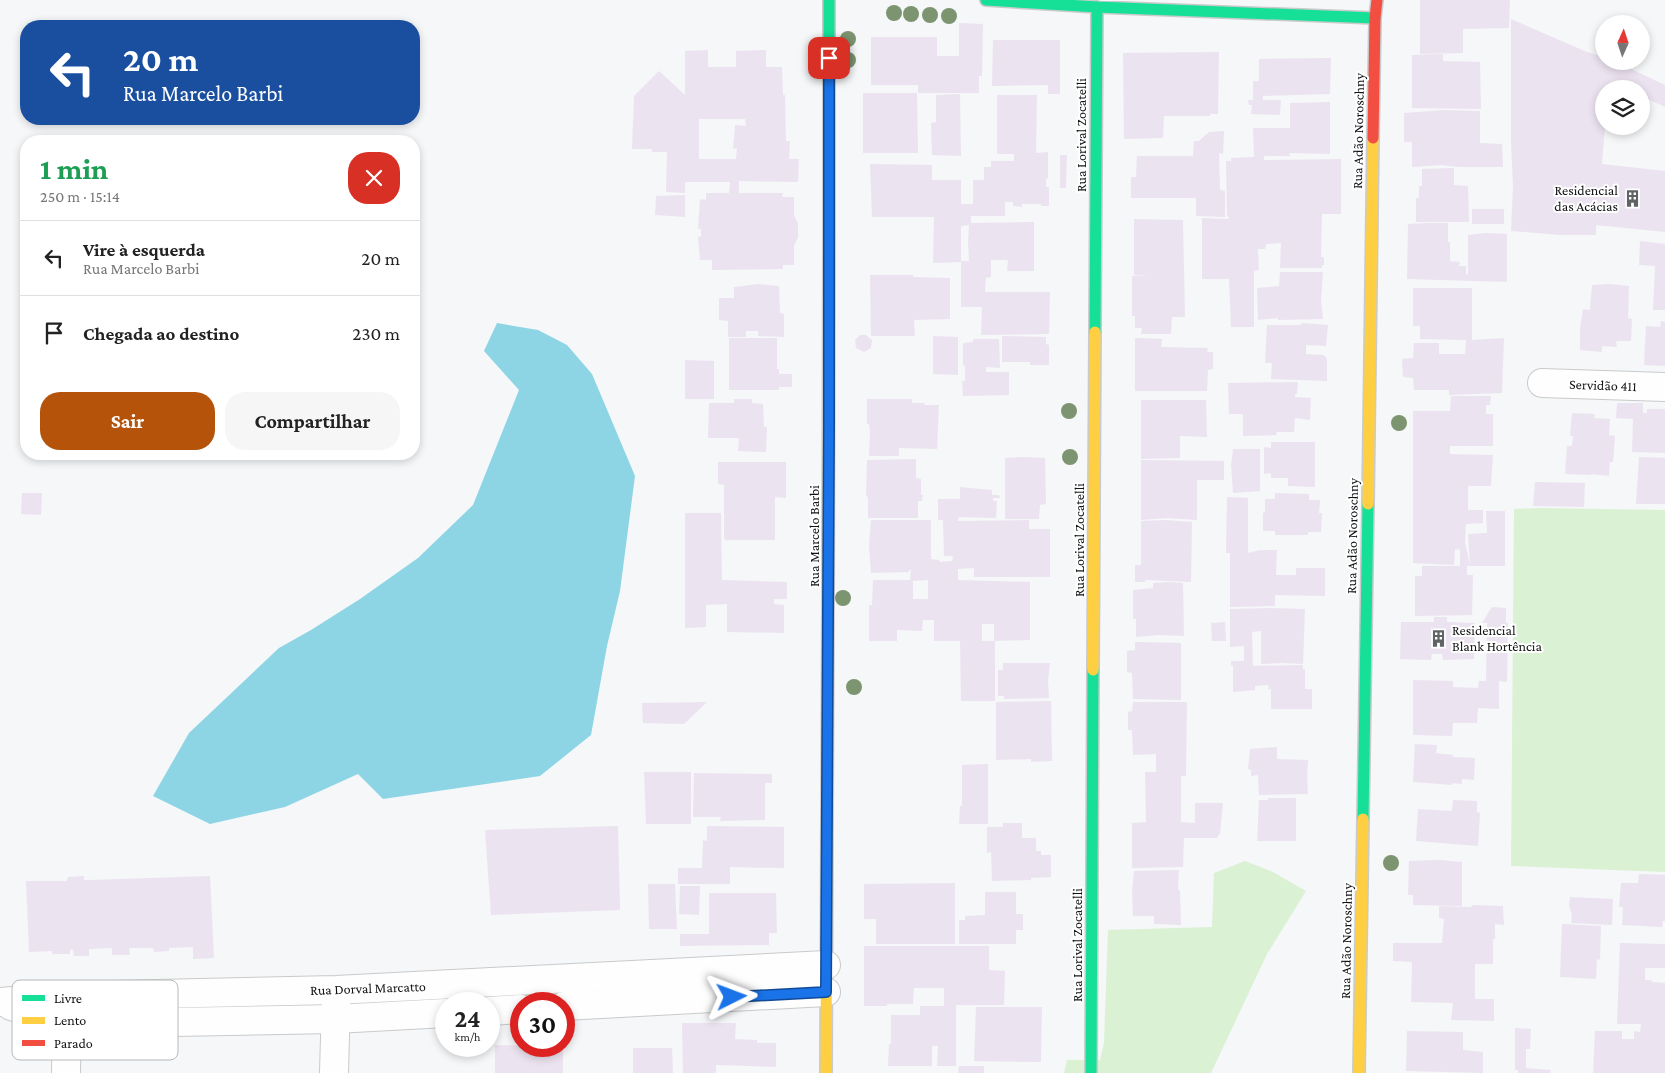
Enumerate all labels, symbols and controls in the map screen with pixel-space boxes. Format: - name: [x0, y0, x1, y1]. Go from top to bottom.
- north arrow: [1595, 15, 1650, 70]
- map controls: [1595, 15, 1650, 135]
- pin: [808, 37, 850, 79]
- icon: left: [40, 40, 105, 105]
- text: 20 m: [123, 40, 198, 79]
- icon: arrive: [815, 44, 843, 72]
- street label: Rua Adão Noroschny: [1349, 72, 1367, 189]
- street label: Rua Lorival Zocatelli: [1073, 78, 1089, 192]
- button: layers: [1595, 80, 1650, 135]
- text: Rua Marcelo Barbi: [123, 81, 283, 106]
- text: 1 min: [40, 152, 108, 185]
- button: close: [348, 152, 400, 204]
- place label: Residencial das Acácias: [1554, 182, 1618, 214]
- text: 250 m · 15:14: [40, 188, 120, 205]
- building icon: Residencial das Acácias: [1622, 188, 1642, 208]
- text: Vire à esquerda: [83, 239, 205, 260]
- icon: left: [40, 244, 68, 272]
- text: 20 m: [361, 248, 400, 269]
- text: Rua Marcelo Barbi: [83, 260, 200, 277]
- icon: arrive: [40, 319, 68, 347]
- text: Chegada ao destino: [83, 323, 239, 344]
- text: 230 m: [352, 323, 400, 344]
- street label: Servidão 411: [1569, 376, 1637, 394]
- button: Sair: [40, 392, 215, 450]
- button: Compartilhar: [225, 392, 400, 450]
- street label: Rua Adão Noroschny: [1343, 477, 1361, 594]
- street label: Rua Lorival Zocatelli: [1071, 483, 1087, 597]
- street label: Rua Marcelo Barbi: [806, 485, 822, 587]
- place label: Residencial Blank Hortência: [1452, 622, 1542, 654]
- building icon: Residencial Blank Hortência: [1428, 628, 1448, 648]
- street label: Rua Adão Noroschny: [1337, 882, 1355, 999]
- street label: Rua Lorival Zocatelli: [1069, 888, 1085, 1002]
- position arrow: [705, 970, 757, 1022]
- street label: Rua Dorval Marcatto: [310, 978, 426, 998]
- legend: [12, 980, 178, 1060]
- text: Livre: [54, 990, 82, 1006]
- speed limit sign: 30: [510, 992, 575, 1057]
- text: 24: [454, 1005, 481, 1032]
- text: Lento: [54, 1012, 86, 1028]
- text: km/h: [455, 1030, 480, 1044]
- text: Parado: [54, 1035, 93, 1051]

